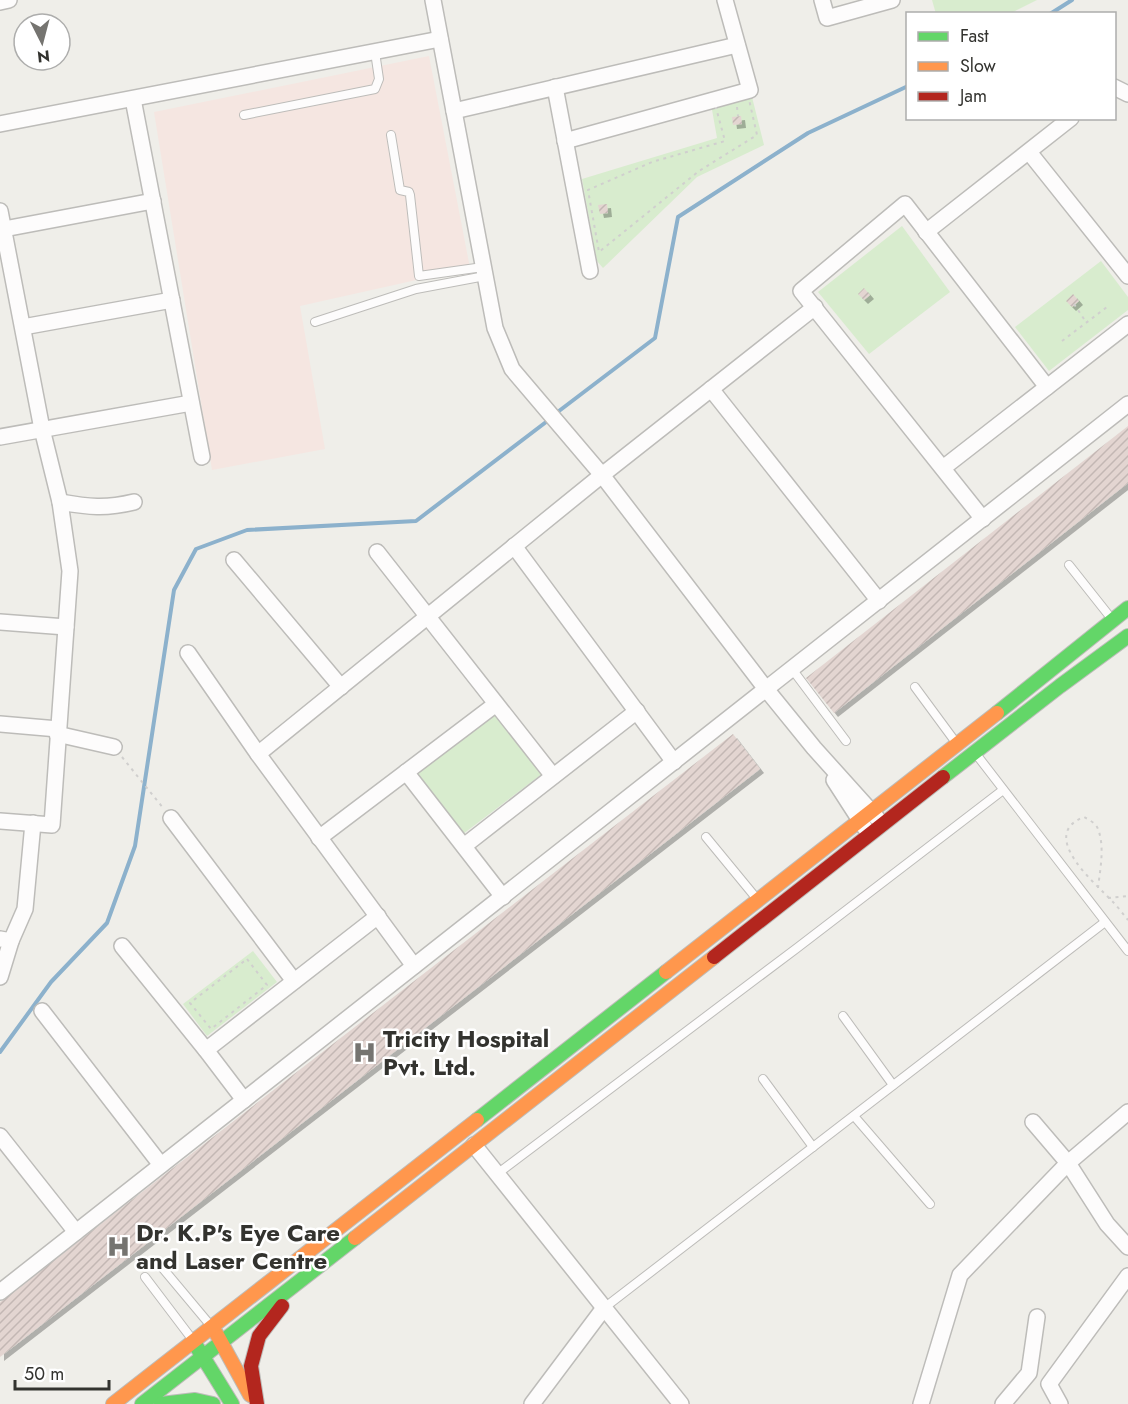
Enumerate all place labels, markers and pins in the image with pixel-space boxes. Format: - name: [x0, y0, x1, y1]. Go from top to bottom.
- place label: Tricity Hospital Pvt. Ltd.: [383, 1021, 549, 1084]
- hospital icon: Tricity Hospital Pvt. Ltd.: [352, 1039, 378, 1065]
- place label: Dr. K.P's Eye Care and Laser Centre: [136, 1215, 340, 1278]
- hospital icon: Dr. K.P's Eye Care and Laser Centre: [105, 1233, 131, 1259]

